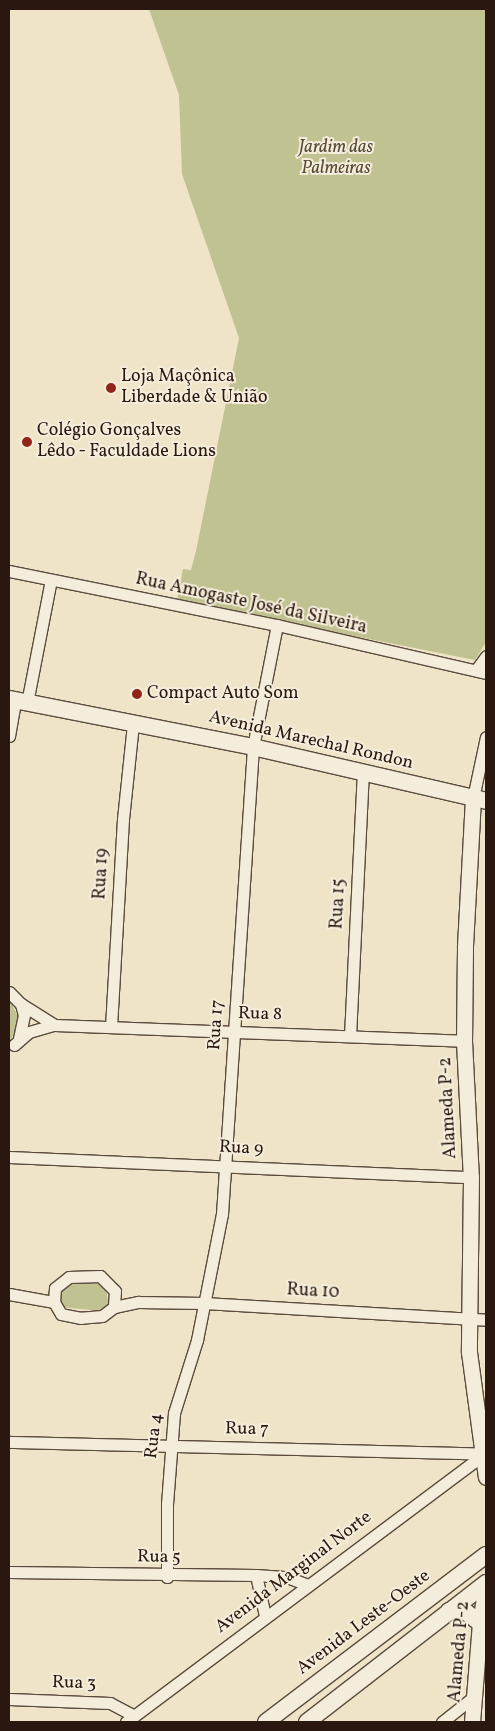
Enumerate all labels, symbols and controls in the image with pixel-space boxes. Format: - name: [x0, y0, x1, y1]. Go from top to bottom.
- park label: Jardim das Palmeiras: [299, 138, 373, 180]
- place label: Loja Maçônica Liberdade & União: [121, 367, 268, 409]
- marker: Loja Maçônica Liberdade & União: [105, 382, 117, 394]
- place label: Colégio Gonçalves Lêdo - Faculdade Lions: [37, 421, 217, 464]
- marker: Colégio Gonçalves Lêdo - Faculdade Lions: [21, 436, 33, 448]
- street label: Rua Amogaste José da Silveira: [133, 569, 369, 639]
- place label: Compact Auto Som: [147, 683, 299, 705]
- marker: Compact Auto Som: [131, 688, 143, 700]
- street label: Avenida Marechal Rondon: [207, 707, 415, 775]
- street label: Rua 19: [90, 848, 114, 900]
- street label: Rua 15: [327, 878, 351, 930]
- street label: Rua 17: [204, 999, 230, 1051]
- street label: Rua 8: [238, 1003, 282, 1027]
- street label: Alameda P-2: [436, 1057, 462, 1159]
- street label: Rua 9: [218, 1137, 264, 1161]
- street label: Rua 10: [286, 1280, 340, 1304]
- street label: Rua 4: [141, 1412, 169, 1460]
- street label: Rua 7: [225, 1419, 269, 1441]
- street label: Avenida Marginal Norte: [212, 1507, 376, 1639]
- street label: Rua 5: [137, 1547, 181, 1569]
- street label: Avenida Leste-Oeste: [293, 1566, 435, 1680]
- street label: Alameda P-2: [445, 1600, 475, 1704]
- street label: Rua 3: [52, 1672, 96, 1696]

